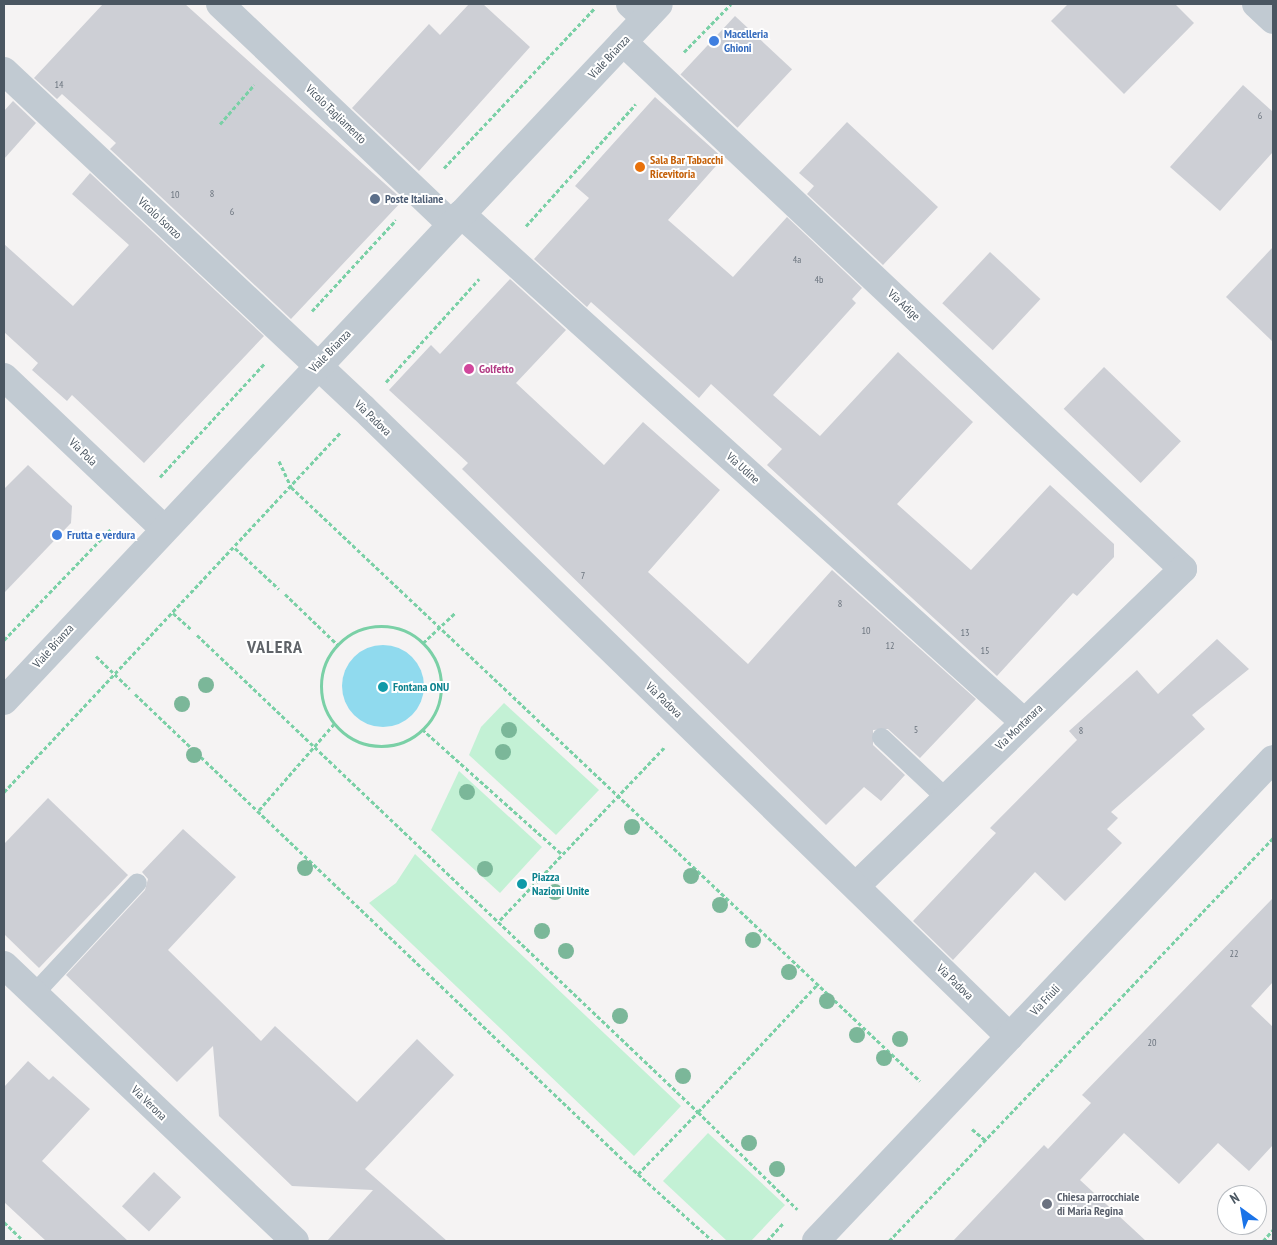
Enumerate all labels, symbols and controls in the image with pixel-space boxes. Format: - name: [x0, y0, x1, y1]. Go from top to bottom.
- place label: Macelleria Ghioni: [724, 27, 768, 55]
- street label: Viale Brianza: [585, 32, 633, 82]
- marker: Macelleria Ghioni: [708, 35, 720, 47]
- house number: 14: [55, 79, 63, 91]
- street label: Vicolo Tagliamento: [303, 81, 369, 147]
- house number: 6: [1258, 110, 1262, 122]
- place label: Sala Bar Tabacchi Ricevitoria: [650, 153, 724, 181]
- marker: Sala Bar Tabacchi Ricevitoria: [634, 161, 646, 173]
- house number: 8: [210, 188, 214, 200]
- house number: 10: [171, 189, 179, 201]
- place label: Poste Italiane: [385, 192, 443, 206]
- marker: Poste Italiane: [369, 193, 381, 205]
- street label: Vicolo Isonzo: [135, 194, 185, 242]
- house number: 6: [230, 206, 234, 218]
- house number: 4a: [793, 254, 801, 266]
- house number: 4b: [815, 274, 823, 286]
- street label: Via Adige: [885, 286, 923, 324]
- street label: Viale Brianza: [306, 327, 354, 375]
- place label: Golfetto: [479, 362, 514, 376]
- marker: Golfetto: [463, 363, 475, 375]
- street label: Via Padova: [352, 397, 394, 439]
- street label: Via Pola: [66, 435, 100, 469]
- street label: Via Udine: [723, 449, 763, 487]
- place label: Frutta e verdura: [67, 528, 135, 542]
- marker: Frutta e verdura: [51, 529, 63, 541]
- house number: 7: [581, 570, 585, 582]
- house number: 8: [838, 598, 842, 610]
- street label: Viale Brianza: [30, 621, 76, 671]
- house number: 10: [862, 625, 870, 637]
- house number: 13: [961, 627, 969, 639]
- district label: VALERA: [246, 636, 304, 658]
- house number: 12: [886, 640, 894, 652]
- house number: 15: [981, 645, 989, 657]
- street label: Via Padova: [643, 679, 685, 721]
- place label: Fontana ONU: [393, 680, 449, 694]
- marker: Fontana ONU: [377, 681, 389, 693]
- street label: Via Montanara: [992, 701, 1046, 753]
- house number: 5: [914, 724, 918, 736]
- house number: 8: [1079, 725, 1083, 737]
- place label: Piazza Nazioni Unite: [532, 870, 589, 898]
- marker: Piazza Nazioni Unite: [516, 878, 528, 890]
- house number: 22: [1230, 948, 1238, 960]
- street label: Via Padova: [934, 961, 976, 1003]
- street label: Via Friuli: [1027, 982, 1063, 1018]
- house number: 20: [1148, 1037, 1156, 1049]
- street label: Via Verona: [128, 1083, 170, 1123]
- north arrow: [1217, 1185, 1267, 1235]
- text: N: [1227, 1188, 1243, 1208]
- place label: Chiesa parrocchiale di Maria Regina: [1057, 1190, 1139, 1218]
- marker: Chiesa parrocchiale di Maria Regina: [1041, 1198, 1053, 1210]

